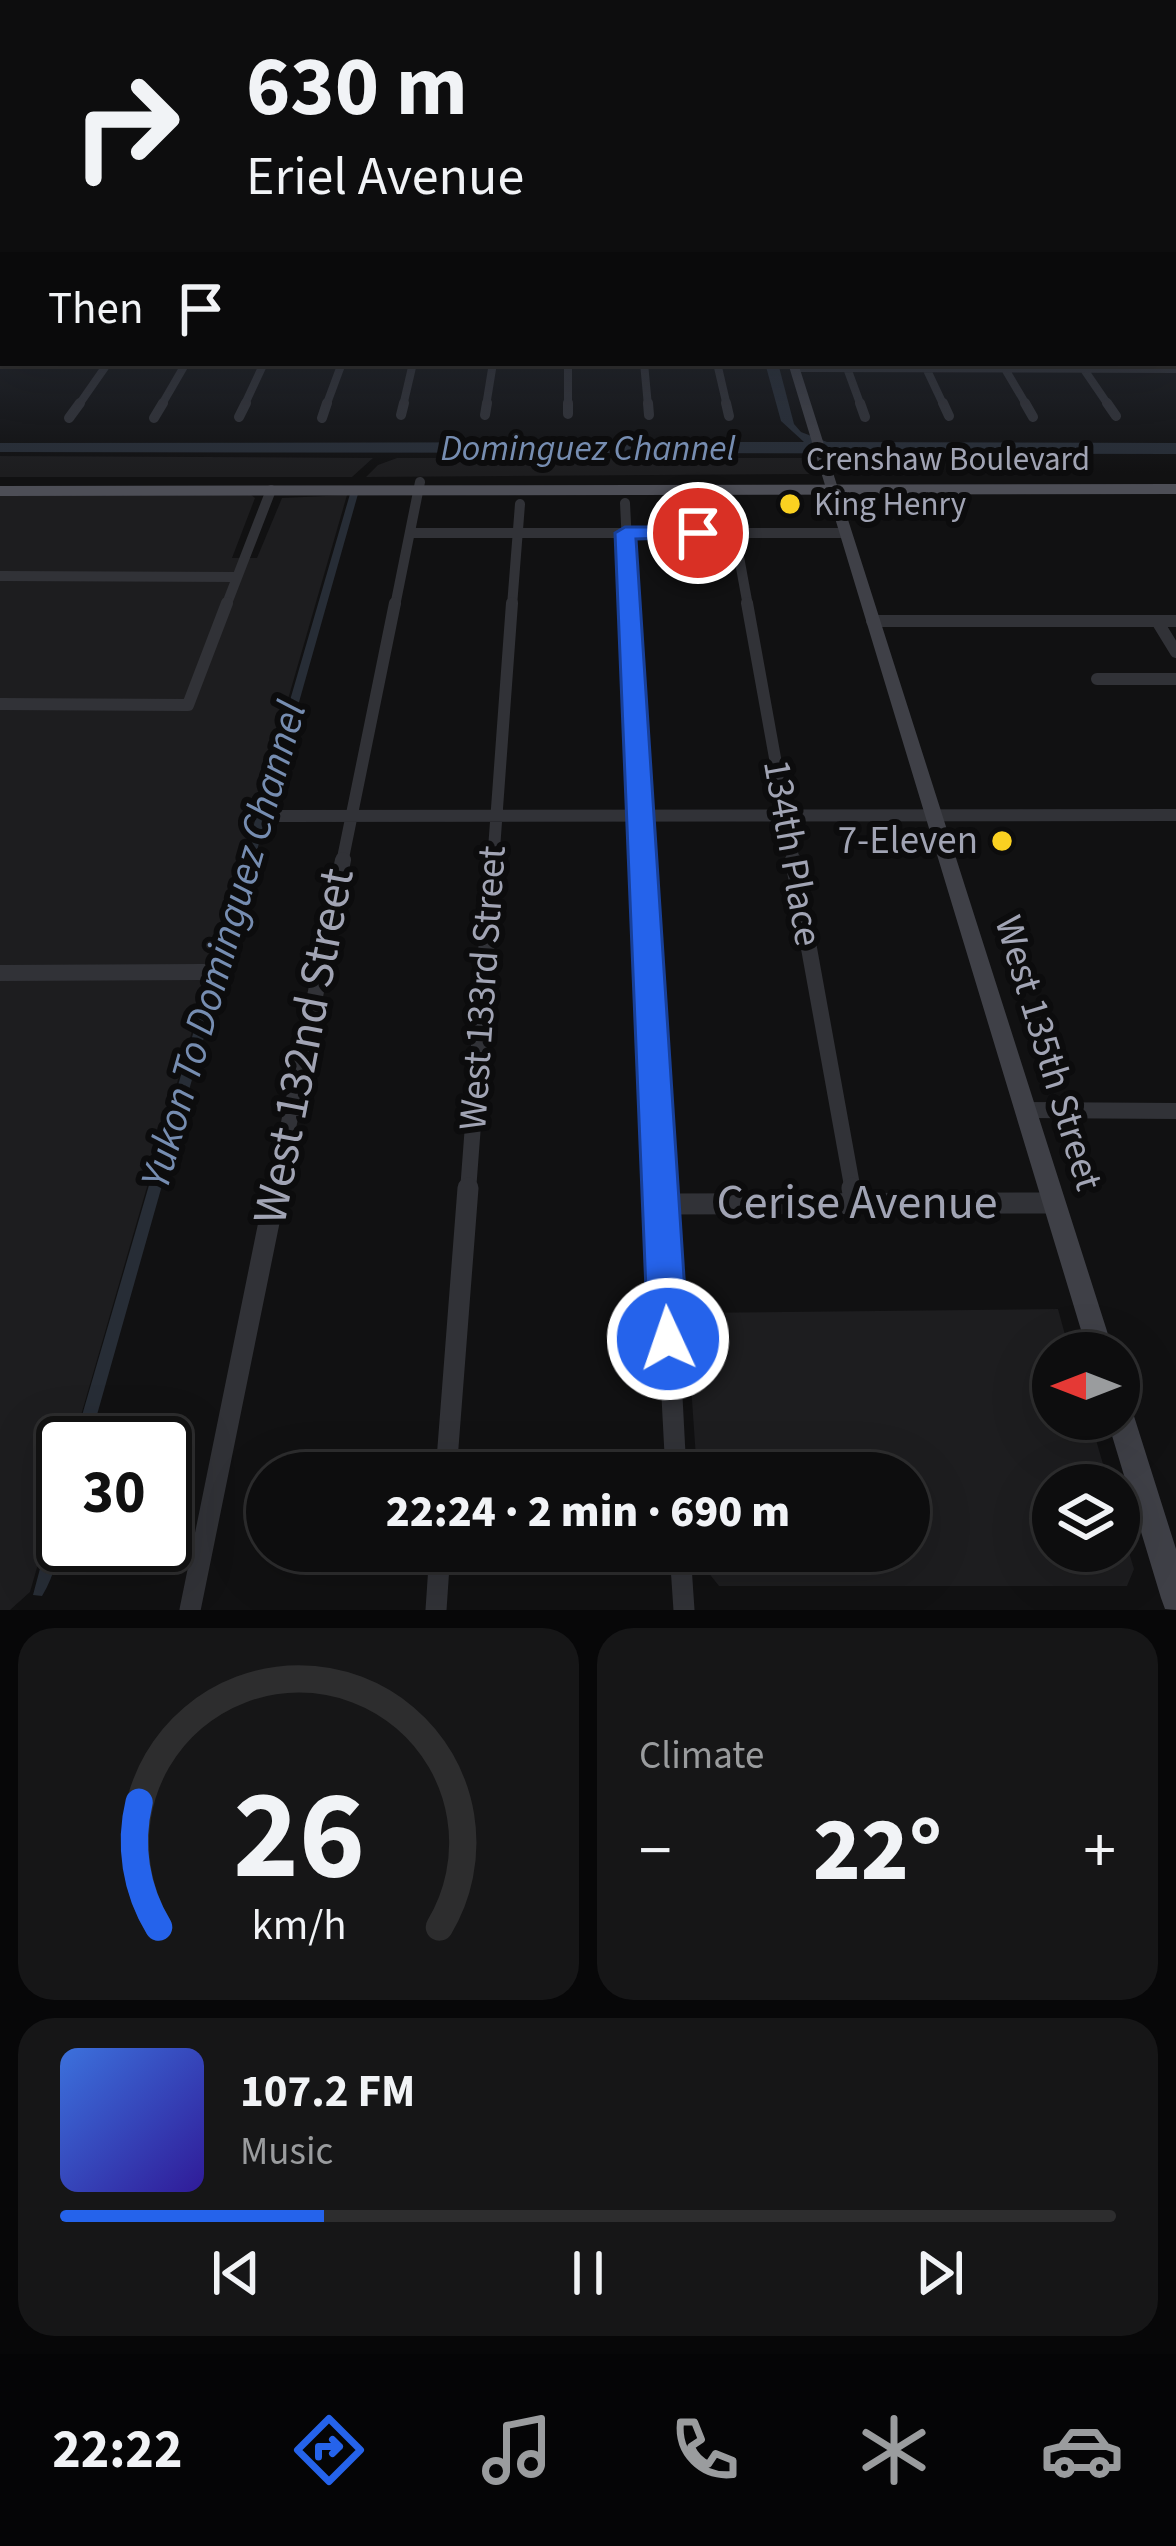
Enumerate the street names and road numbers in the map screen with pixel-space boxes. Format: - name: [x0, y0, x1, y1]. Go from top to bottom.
- street label: Crenshaw Boulevard: [806, 436, 1090, 483]
- street label: 134th Place: [748, 755, 836, 951]
- street label: West 133rd Street: [445, 844, 521, 1132]
- street label: West 132nd Street: [236, 862, 372, 1230]
- street label: West 135th Street: [980, 909, 1116, 1197]
- street label: Cerise Avenue: [716, 1169, 998, 1237]

